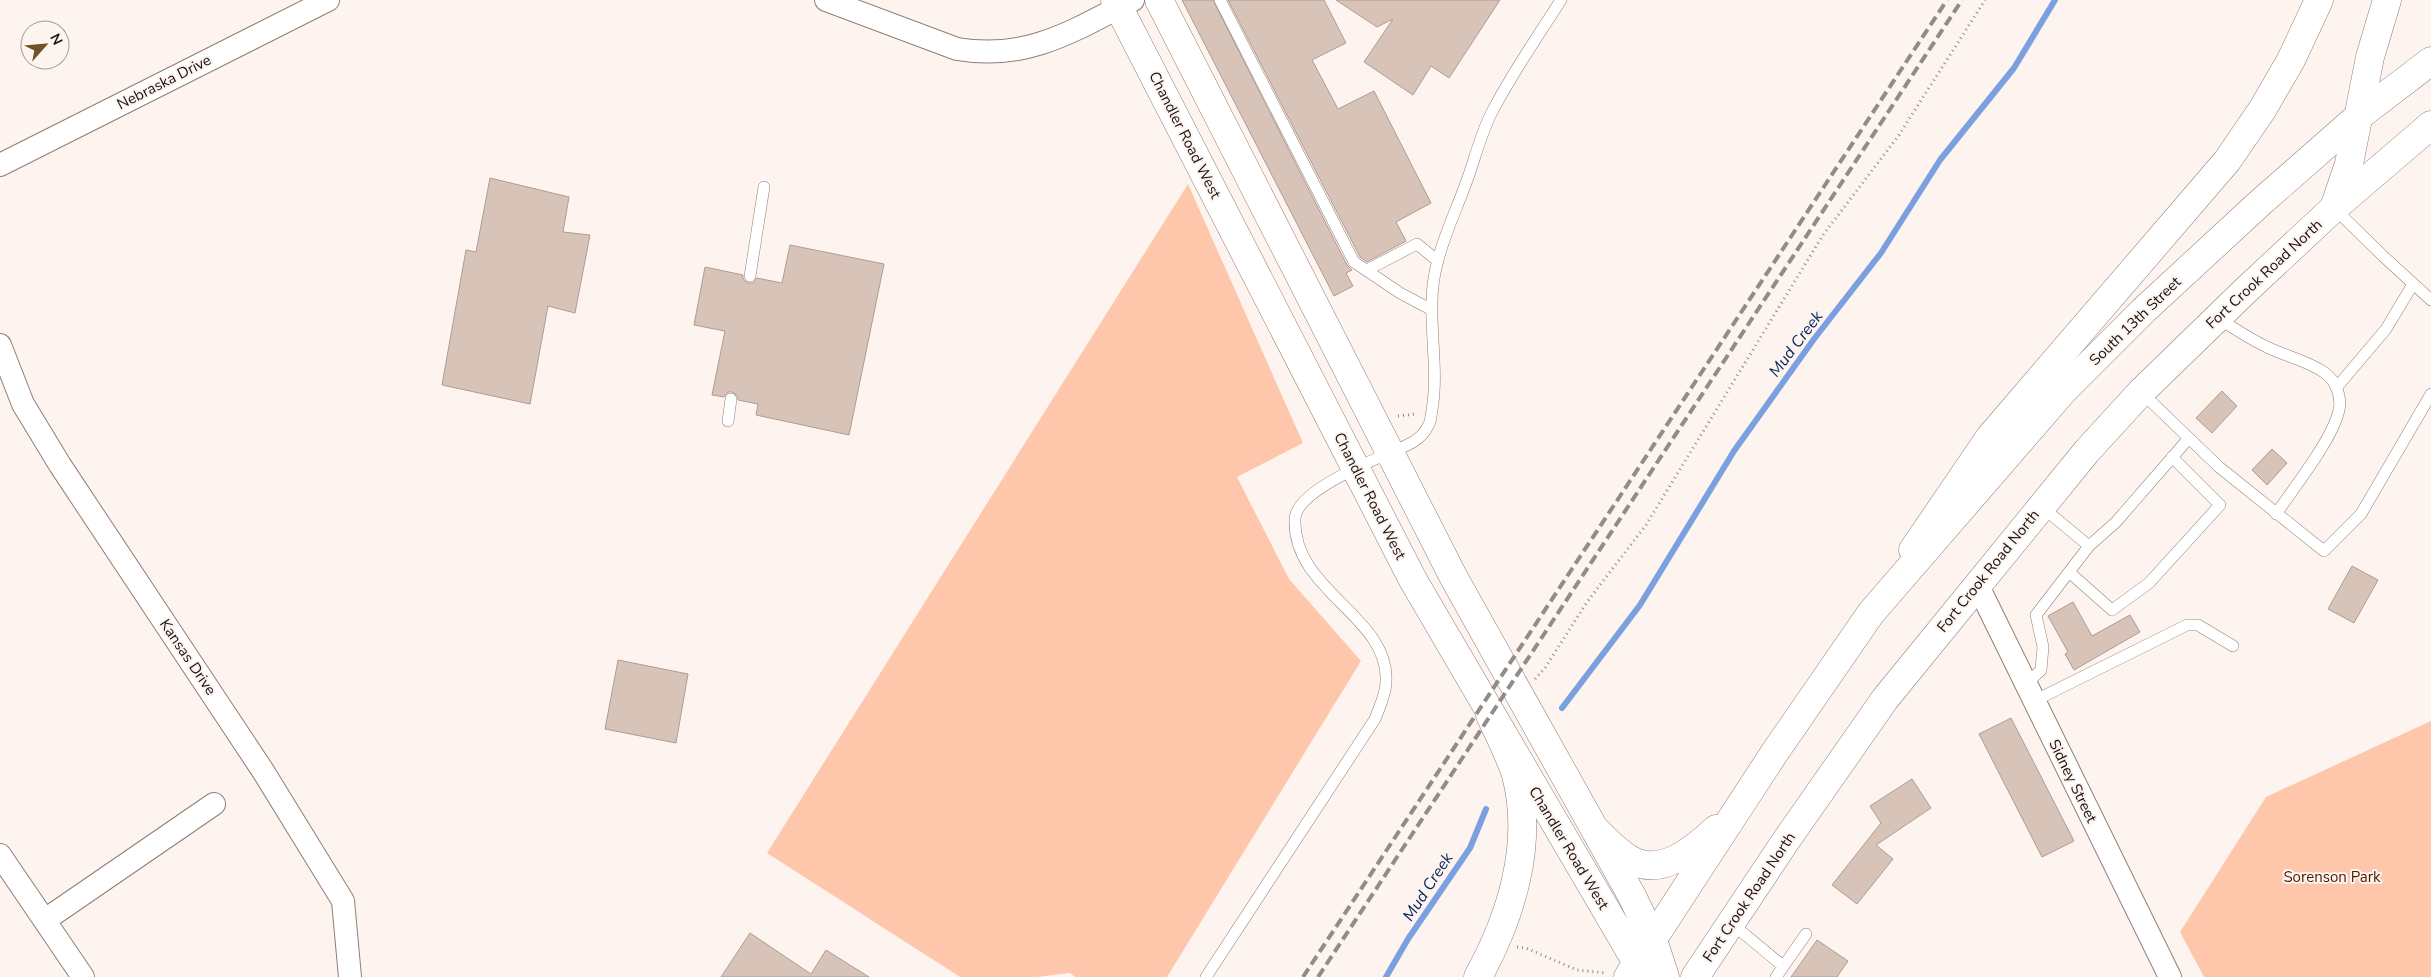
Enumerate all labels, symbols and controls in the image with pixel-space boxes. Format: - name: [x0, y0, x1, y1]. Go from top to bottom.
- north arrow: [20, 20, 70, 70]
- text: N: [45, 30, 67, 48]
- street label: Nebraska Drive: [114, 50, 214, 114]
- street label: Chandler Road West: [1144, 68, 1226, 203]
- street label: Fort Crook Road North: [2201, 215, 2327, 333]
- street label: South 13th Street: [2085, 272, 2186, 370]
- water label: Mud Creek: [1764, 306, 1829, 382]
- street label: Chandler Road West: [1329, 429, 1411, 564]
- street label: Fort Crook Road North: [1932, 506, 2044, 636]
- street label: Kansas Drive: [155, 615, 221, 699]
- street label: Sidney Street: [2044, 736, 2102, 827]
- street label: Chandler Road West: [1524, 783, 1614, 914]
- street label: Fort Crook Road North: [1698, 828, 1800, 966]
- water label: Mud Creek: [1398, 848, 1459, 925]
- park label: Sorenson Park: [2283, 867, 2381, 887]

